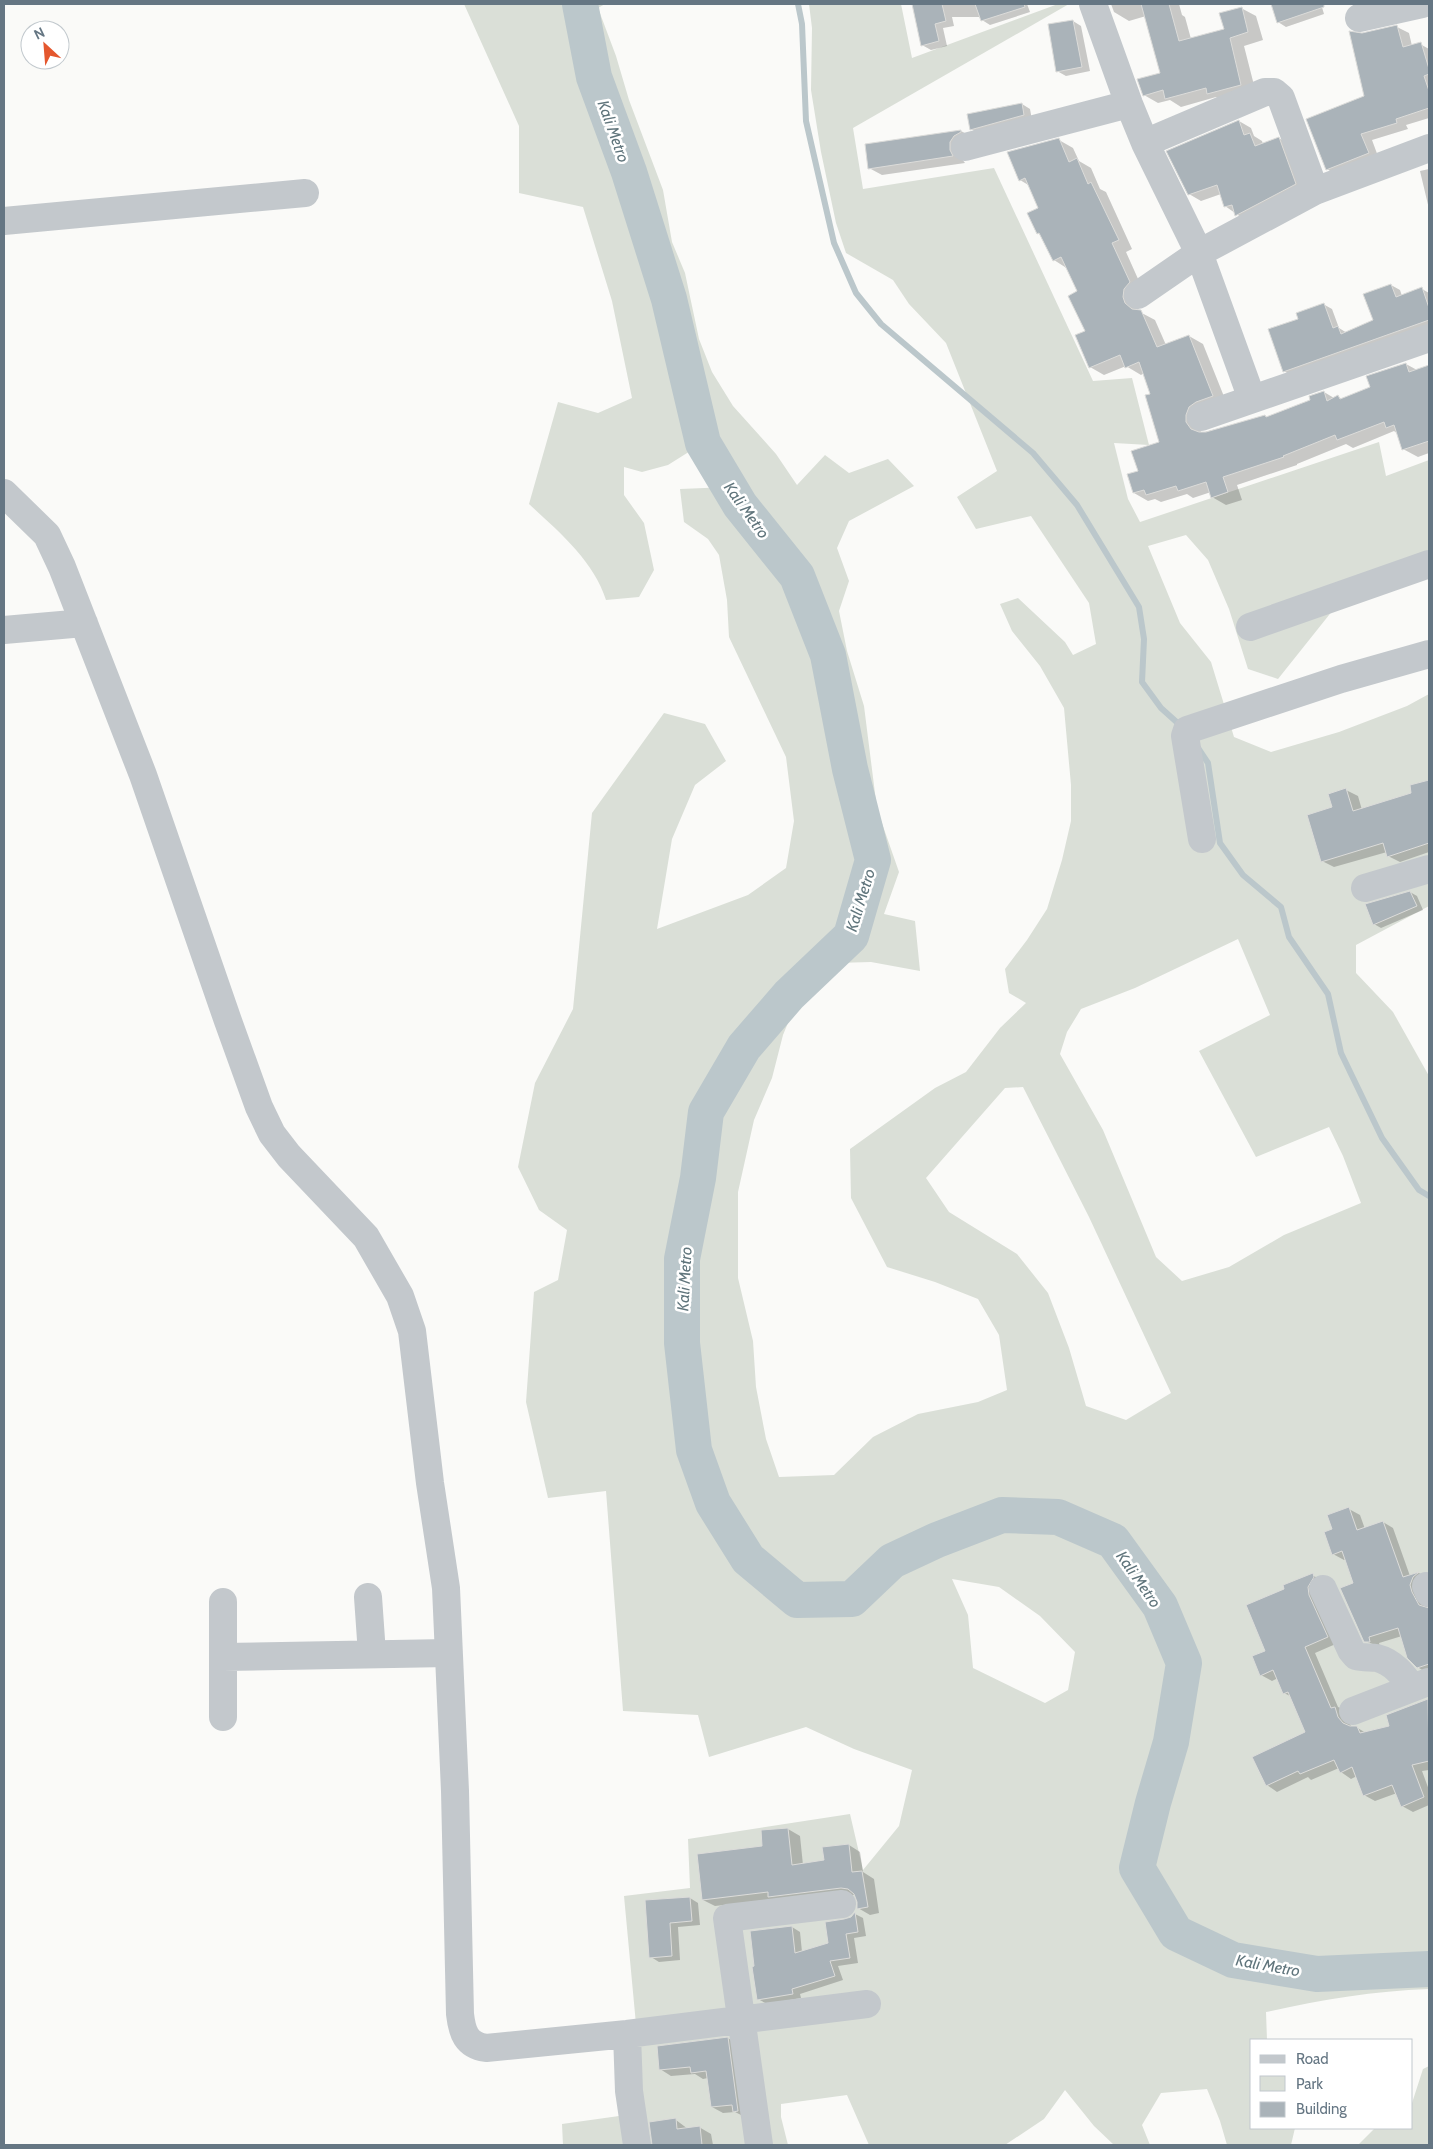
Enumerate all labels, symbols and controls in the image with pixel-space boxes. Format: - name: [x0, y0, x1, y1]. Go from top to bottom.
- north arrow: [20, 20, 70, 70]
- text: N: [31, 23, 48, 44]
- water label: Kali Metro: [594, 98, 634, 165]
- water label: Kali Metro: [720, 479, 773, 542]
- water label: Kali Metro: [842, 866, 879, 934]
- water label: Kali Metro: [673, 1246, 696, 1312]
- water label: Kali Metro: [1112, 1547, 1165, 1611]
- water label: Kali Metro: [1234, 1951, 1301, 1980]
- legend: [1250, 2039, 1413, 2129]
- text: Road: [1296, 2050, 1329, 2068]
- text: Park: [1296, 2075, 1323, 2093]
- text: Building: [1296, 2100, 1347, 2118]

